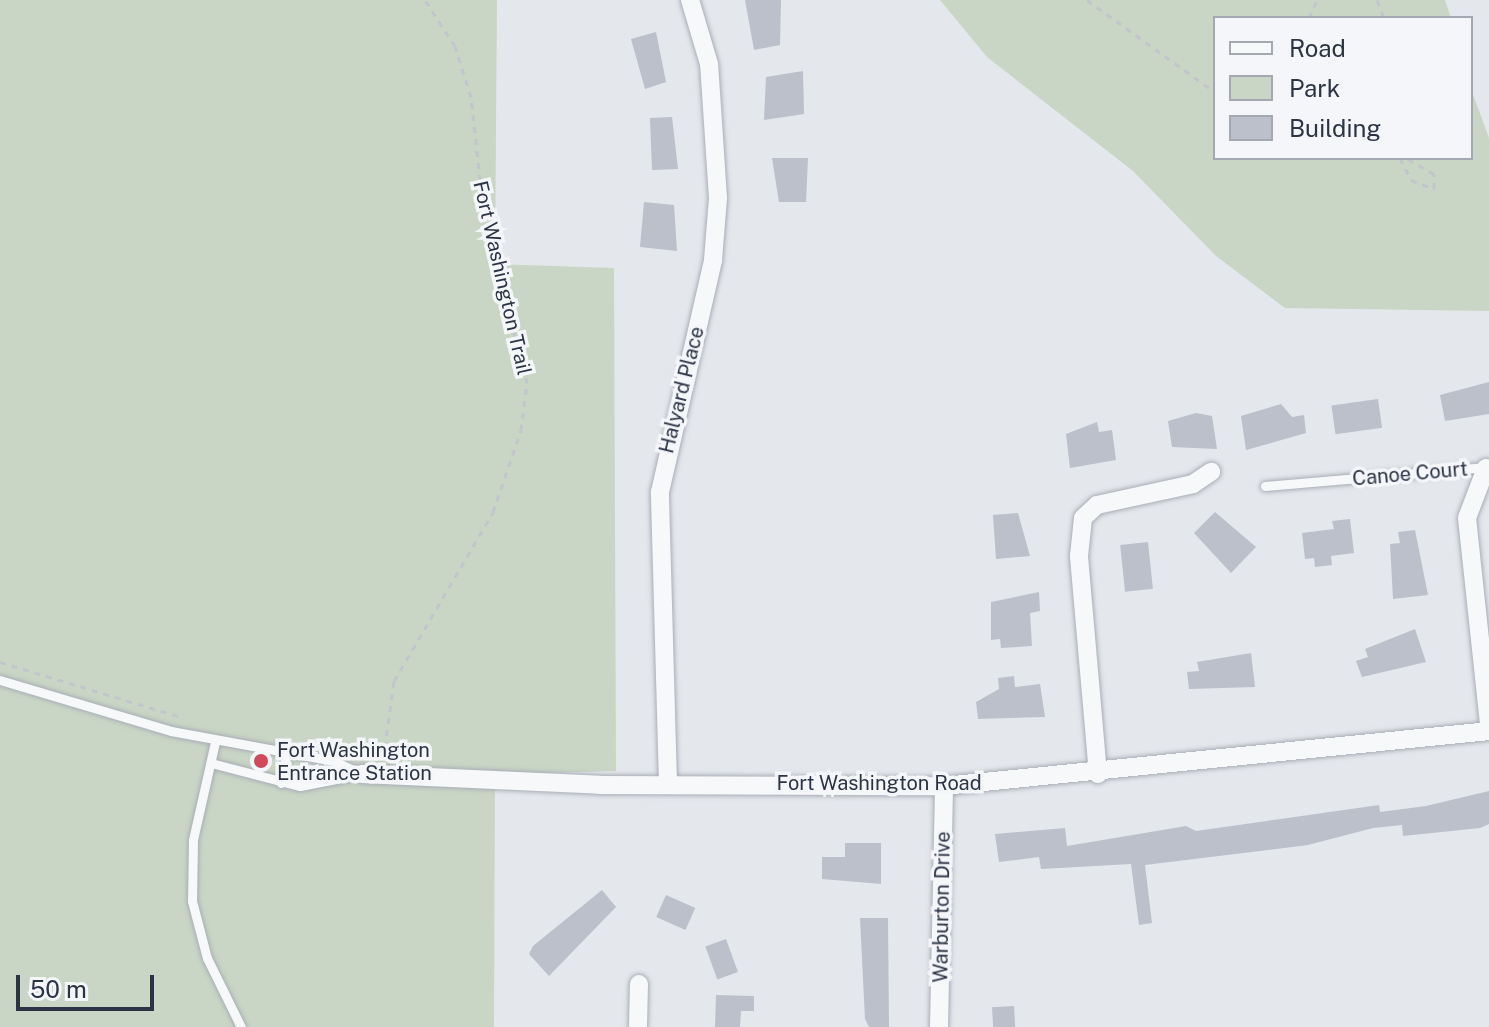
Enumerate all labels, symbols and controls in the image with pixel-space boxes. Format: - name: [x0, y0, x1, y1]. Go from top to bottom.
- legend: [1213, 16, 1473, 160]
- text: Road: [1289, 34, 1346, 62]
- text: Park: [1289, 74, 1340, 102]
- text: Building: [1289, 114, 1381, 142]
- street label: Fort Washington Trail: [468, 178, 536, 378]
- street label: Halyard Place: [655, 324, 709, 456]
- street label: Canoe Court: [1351, 457, 1469, 491]
- place label: Fort Washington Entrance Station: [277, 738, 432, 785]
- marker: Fort Washington Entrance Station: [252, 752, 270, 770]
- street label: Fort Washington Road: [776, 771, 982, 795]
- street label: Warburton Drive: [929, 831, 955, 983]
- scale bar: [20, 959, 158, 1009]
- text: 50 m: [30, 975, 87, 1003]

